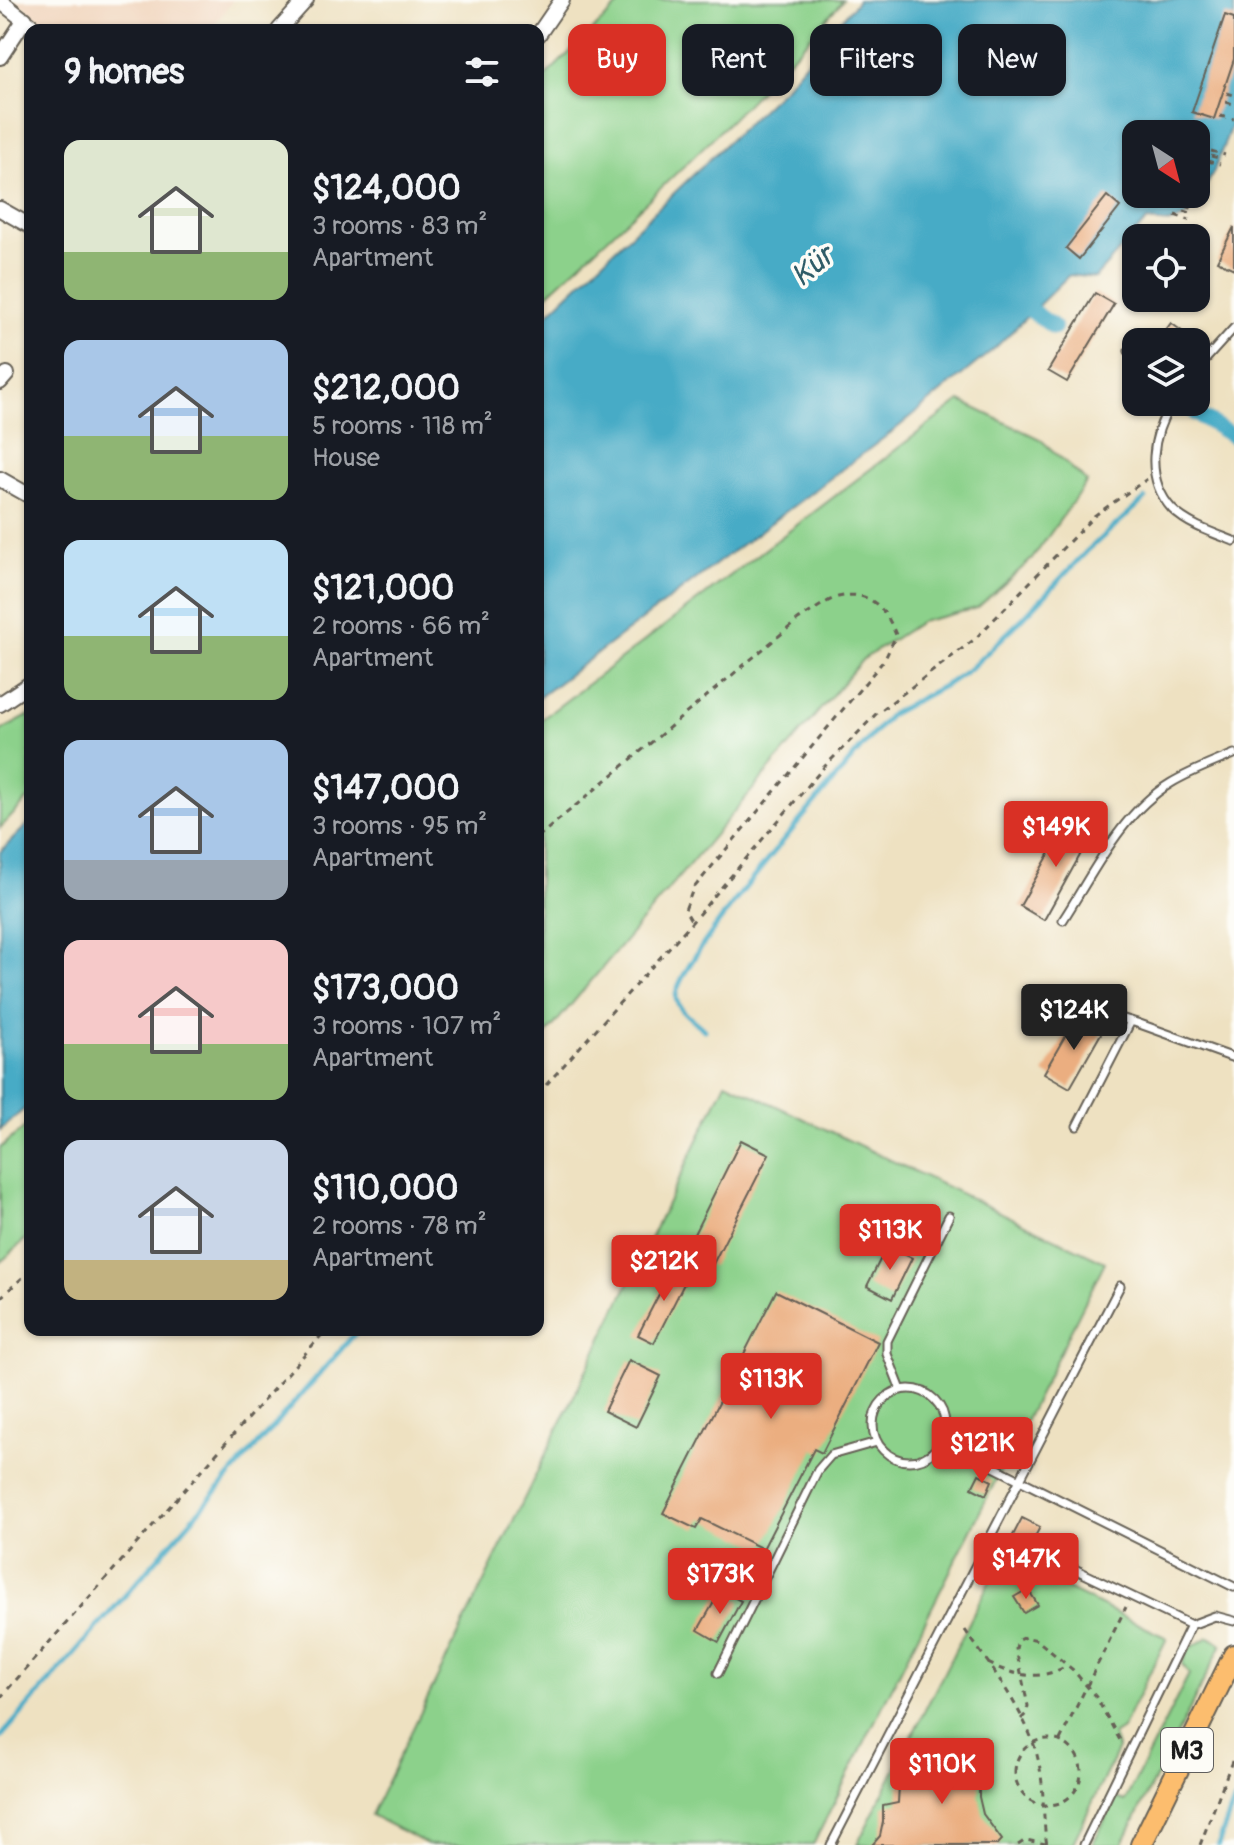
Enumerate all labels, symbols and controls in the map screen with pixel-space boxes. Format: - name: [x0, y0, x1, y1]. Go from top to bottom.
- chip: Buy: [568, 24, 666, 96]
- chip: Rent: [682, 24, 794, 96]
- chip: Filters: [810, 24, 942, 96]
- chip: New: [958, 24, 1066, 96]
- icon: filters: [460, 50, 504, 94]
- text: 9 homes: [64, 51, 184, 94]
- north arrow: [1122, 120, 1210, 208]
- map controls: [1122, 120, 1210, 416]
- text: $124,000: [312, 167, 461, 210]
- icon: home: [128, 172, 224, 268]
- text: 3 rooms · 83 m²: [312, 210, 487, 242]
- button: locate: [1122, 224, 1210, 312]
- water label: Kür: [783, 236, 844, 295]
- text: Apartment: [312, 242, 433, 274]
- button: layers: [1122, 328, 1210, 416]
- text: $212,000: [312, 367, 460, 410]
- icon: home: [128, 372, 224, 468]
- text: 5 rooms · 118 m²: [312, 410, 493, 442]
- text: House: [312, 442, 380, 474]
- text: $121,000: [312, 567, 454, 610]
- icon: home: [128, 572, 224, 668]
- text: 2 rooms · 66 m²: [312, 610, 490, 642]
- text: Apartment: [312, 642, 433, 674]
- text: $147,000: [312, 767, 460, 810]
- icon: home: [128, 772, 224, 868]
- pin: $149K: [1000, 801, 1112, 869]
- text: 3 rooms · 95 m²: [312, 810, 487, 842]
- text: $149K: [1022, 811, 1090, 843]
- text: Apartment: [312, 842, 433, 874]
- text: $173,000: [312, 967, 459, 1010]
- icon: home: [128, 972, 224, 1068]
- pin: $124K: [1018, 984, 1130, 1052]
- text: $124K: [1039, 994, 1109, 1026]
- text: 3 rooms · 107 m²: [312, 1010, 501, 1042]
- text: Apartment: [312, 1042, 433, 1074]
- text: $110,000: [312, 1167, 459, 1210]
- icon: home: [128, 1172, 224, 1268]
- pin: $113K: [834, 1204, 946, 1272]
- text: 2 rooms · 78 m²: [312, 1210, 487, 1242]
- text: $113K: [858, 1214, 922, 1246]
- pin: $212K: [608, 1235, 720, 1303]
- text: Apartment: [312, 1242, 433, 1274]
- text: $212K: [629, 1245, 699, 1277]
- pin: $113K: [715, 1353, 827, 1421]
- text: $113K: [739, 1363, 803, 1395]
- pin: $121K: [926, 1417, 1038, 1485]
- text: $121K: [950, 1427, 1014, 1459]
- pin: $147K: [970, 1533, 1082, 1601]
- text: $147K: [992, 1543, 1060, 1575]
- pin: $173K: [664, 1548, 776, 1616]
- text: $173K: [686, 1558, 754, 1590]
- road number: M3: [1161, 1728, 1213, 1772]
- pin: $110K: [886, 1738, 998, 1806]
- text: $110K: [908, 1748, 976, 1780]

